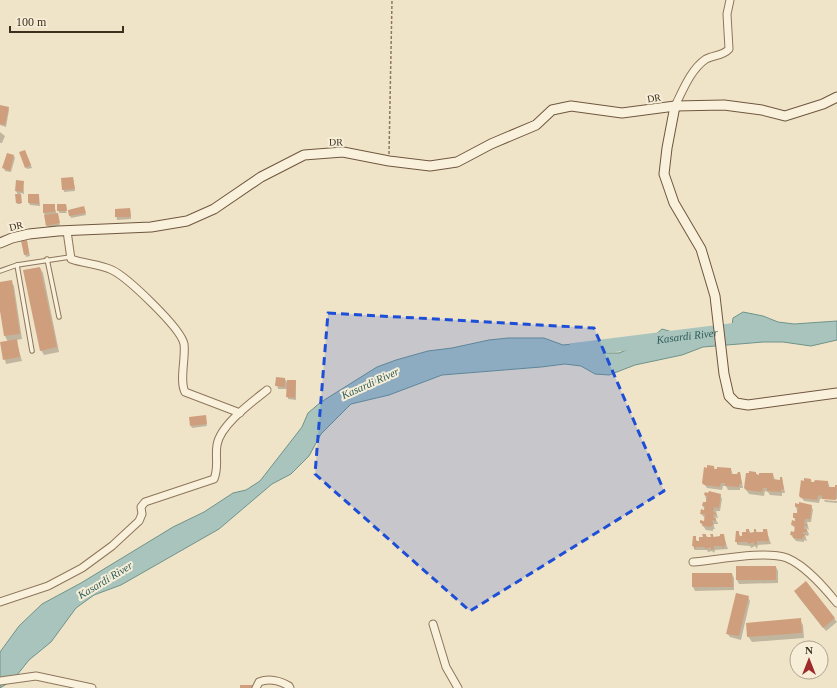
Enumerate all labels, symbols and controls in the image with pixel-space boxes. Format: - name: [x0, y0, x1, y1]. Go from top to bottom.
- scale bar: [10, 8, 123, 34]
- text: 100 m: [16, 15, 47, 29]
- street label: DR: [646, 91, 662, 105]
- street label: DR: [329, 136, 343, 148]
- street label: DR: [8, 219, 24, 233]
- water label: Kasardi River: [655, 326, 719, 346]
- water label: Kasardi River: [338, 365, 401, 401]
- water label: Kasardi River: [75, 559, 135, 602]
- north arrow: [789, 640, 829, 680]
- text: N: [805, 644, 813, 656]

